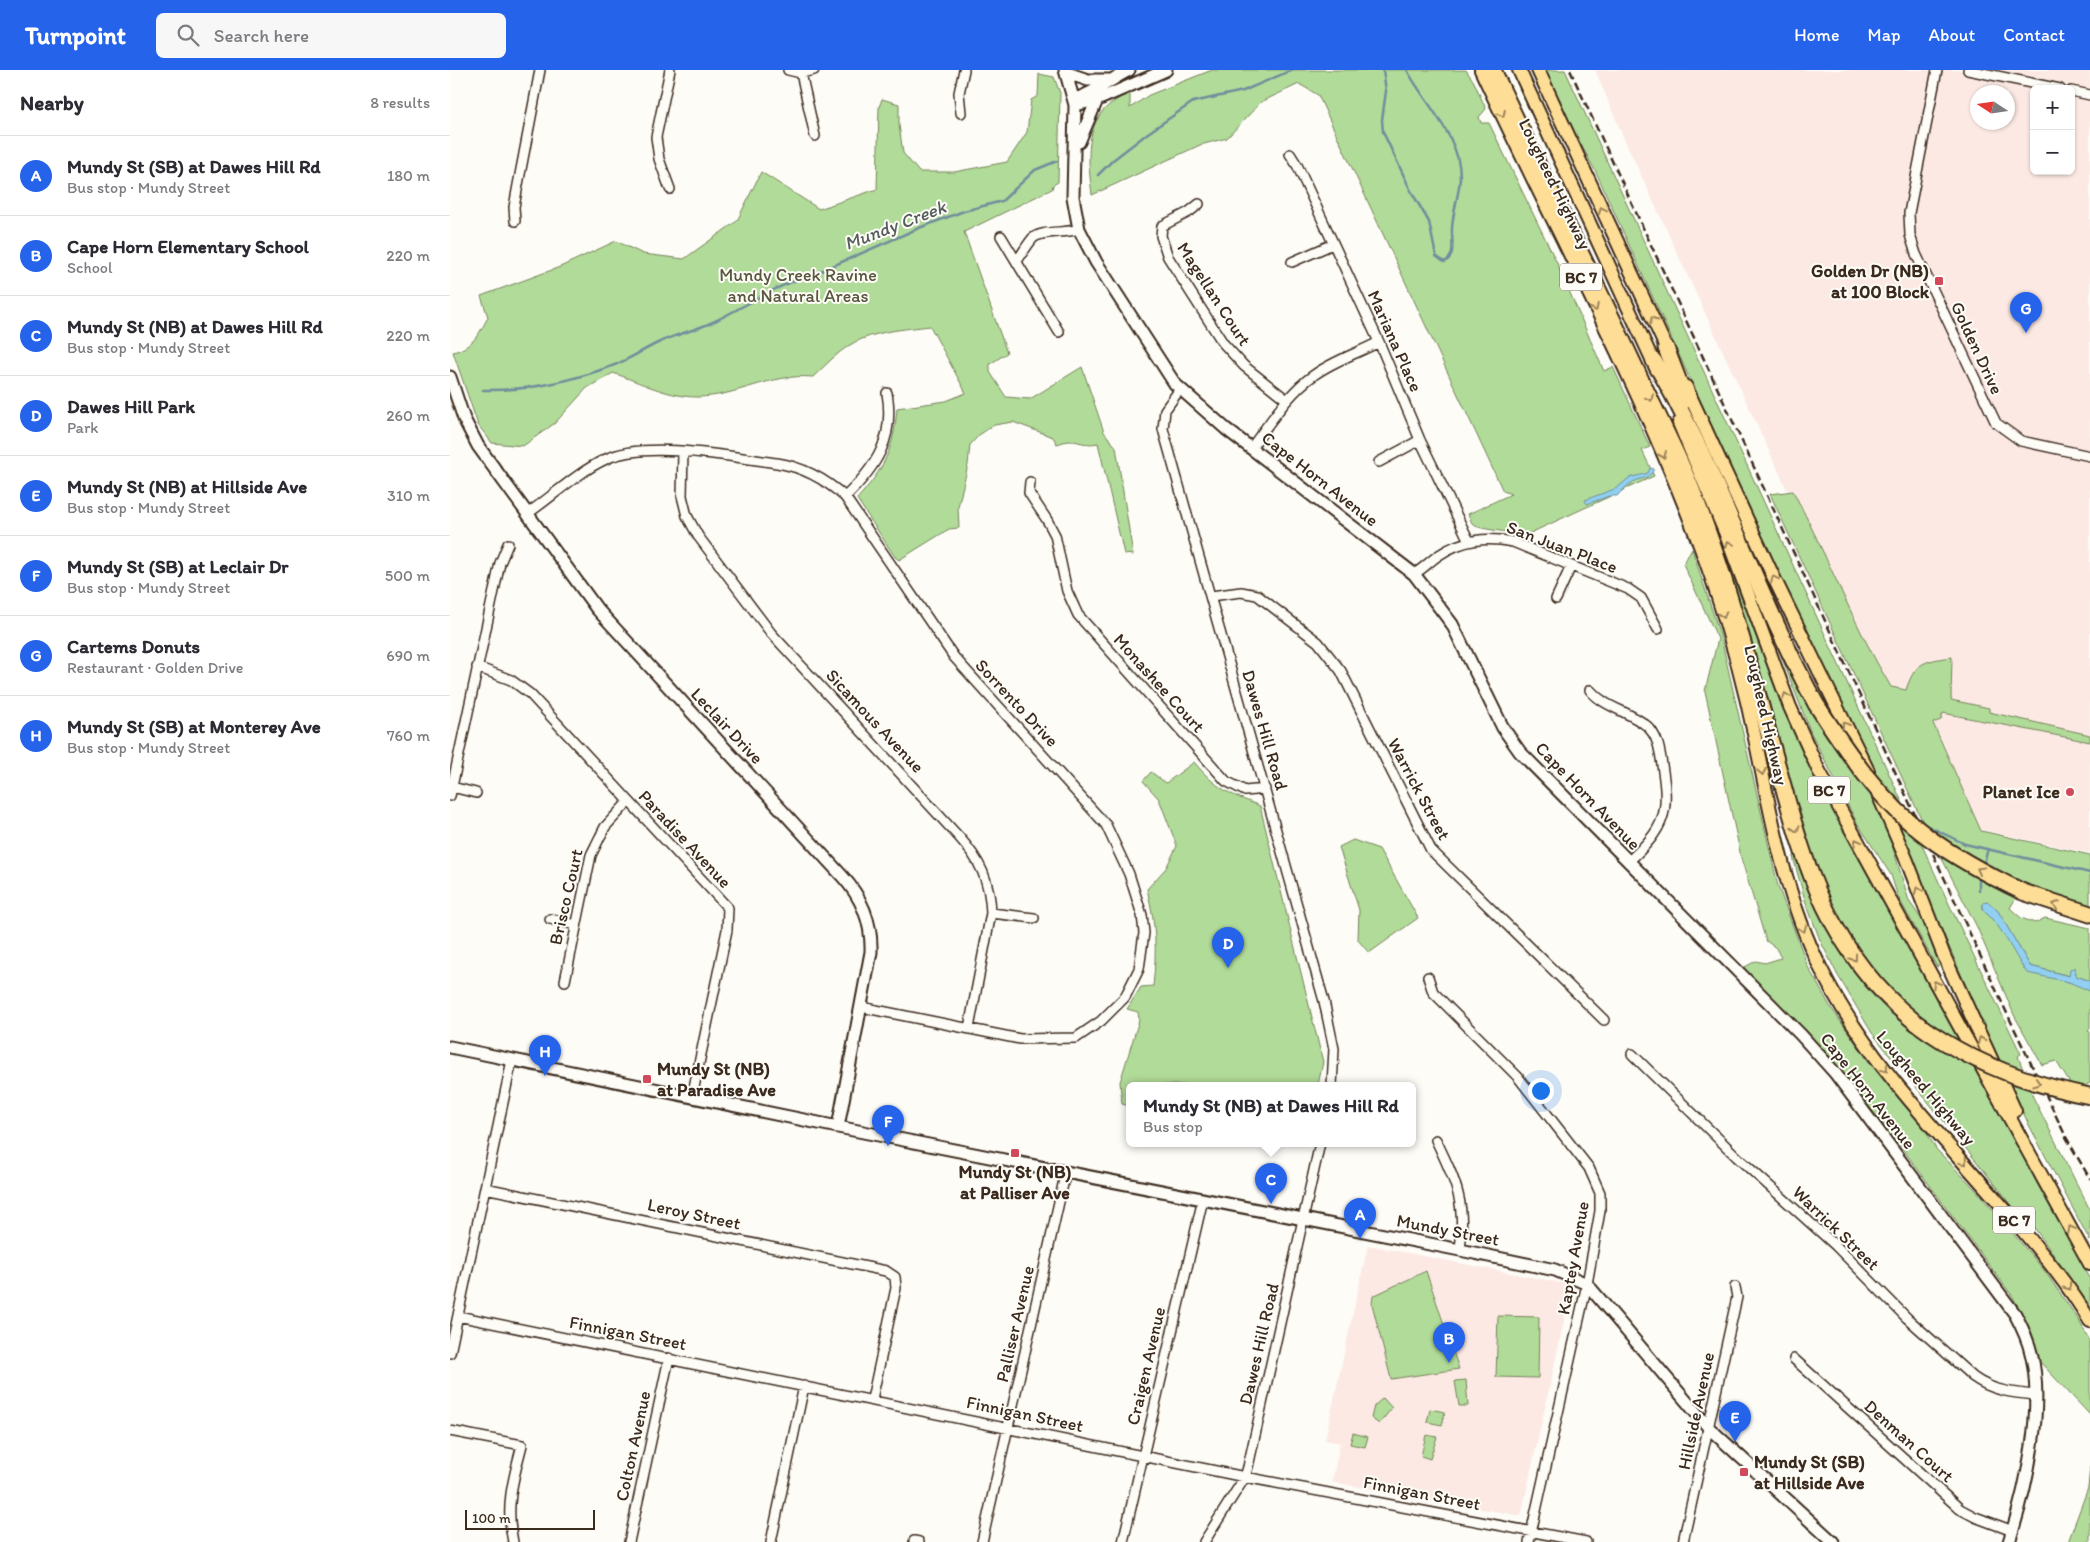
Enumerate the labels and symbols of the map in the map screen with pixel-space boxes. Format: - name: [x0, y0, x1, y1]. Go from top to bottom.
- north arrow: [1970, 85, 2015, 130]
- one-way arrow: [1495, 109, 1506, 118]
- street label: Lougheed Highway: [1514, 115, 1597, 254]
- water label: Mundy Creek: [841, 195, 950, 255]
- one-way arrow: [1598, 206, 1609, 215]
- street label: Magellan Court: [1172, 238, 1256, 350]
- place label: Golden Dr (NB) at 100 Block: [1811, 260, 1930, 303]
- road number: BC 7: [1560, 263, 1602, 290]
- park label: Mundy Creek Ravine and Natural Areas: [719, 264, 877, 307]
- marker: Golden Dr (NB) at 100 Block: [1933, 275, 1945, 287]
- street label: Mariana Place: [1363, 287, 1427, 395]
- pin: G: [2010, 292, 2042, 333]
- street label: Golden Drive: [1946, 298, 2008, 398]
- one-way arrow: [1589, 303, 1599, 312]
- one-way arrow: [1649, 316, 1659, 325]
- one-way arrow: [1643, 393, 1654, 402]
- street label: Cape Horn Avenue: [1257, 427, 1383, 531]
- one-way arrow: [1657, 450, 1668, 459]
- street label: San Juan Place: [1504, 516, 1620, 578]
- one-way arrow: [1725, 540, 1735, 548]
- one-way arrow: [1770, 575, 1781, 584]
- one-way arrow: [1717, 610, 1727, 618]
- street label: Monashee Court: [1109, 629, 1209, 737]
- street label: Lougheed Highway: [1739, 643, 1793, 788]
- street label: Sorrento Drive: [971, 654, 1063, 752]
- street label: Sicamous Avenue: [821, 664, 929, 778]
- street label: Dawes Hill Road: [1237, 667, 1293, 793]
- street label: Leclair Drive: [686, 683, 768, 769]
- one-way arrow: [1782, 692, 1792, 701]
- one-way arrow: [1842, 722, 1852, 731]
- street label: Warrick Street: [1383, 734, 1455, 844]
- street label: Cape Horn Avenue: [1531, 737, 1645, 855]
- one-way arrow: [1756, 768, 1767, 777]
- road number: BC 7: [1808, 776, 1850, 804]
- place label: Planet Ice: [1982, 781, 2060, 803]
- street label: Paradise Avenue: [634, 785, 736, 893]
- marker: Planet Ice: [2064, 786, 2076, 798]
- one-way arrow: [1790, 824, 1800, 832]
- one-way arrow: [1853, 838, 1863, 847]
- street label: Brisco Court: [544, 847, 588, 947]
- one-way arrow: [1976, 866, 1985, 876]
- one-way arrow: [1914, 886, 1924, 895]
- one-way arrow: [2052, 900, 2061, 910]
- one-way arrow: [1797, 924, 1807, 933]
- pin: D: [1212, 927, 1244, 968]
- one-way arrow: [1848, 952, 1857, 962]
- one-way arrow: [1932, 980, 1942, 989]
- street label: Lougheed Highway: [1872, 1026, 1981, 1150]
- street label: Cape Horn Avenue: [1816, 1028, 1920, 1154]
- pin: H: [529, 1035, 561, 1076]
- one-way arrow: [1976, 1036, 1987, 1045]
- place label: Mundy St (NB) at Paradise Ave: [657, 1058, 776, 1101]
- one-way arrow: [1880, 1063, 1889, 1072]
- marker: Mundy St (NB) at Paradise Ave: [641, 1073, 653, 1085]
- one-way arrow: [2032, 1077, 2040, 1087]
- your location: [1528, 1078, 1554, 1104]
- pin: F: [872, 1105, 904, 1146]
- marker: Mundy St (NB) at Palliser Ave: [1009, 1147, 1021, 1159]
- one-way arrow: [1958, 1156, 1967, 1165]
- place label: Mundy St (NB) at Palliser Ave: [959, 1161, 1072, 1204]
- pin: C: [1255, 1163, 1287, 1204]
- street label: Warrick Street: [1788, 1181, 1884, 1275]
- street label: Leroy Street: [646, 1193, 743, 1235]
- pin: A: [1344, 1198, 1376, 1239]
- street label: Kaptey Avenue: [1552, 1200, 1594, 1316]
- road number: BC 7: [1993, 1206, 2035, 1234]
- street label: Mundy Street: [1395, 1209, 1501, 1251]
- one-way arrow: [2067, 1226, 2077, 1235]
- street label: Palliser Avenue: [991, 1264, 1039, 1384]
- street label: Dawes Hill Road: [1234, 1281, 1284, 1407]
- one-way arrow: [2062, 1281, 2071, 1291]
- street label: Craigen Avenue: [1122, 1305, 1170, 1427]
- street label: Finnigan Street: [568, 1311, 689, 1355]
- pin: B: [1433, 1322, 1465, 1363]
- street label: Hillside Avenue: [1673, 1350, 1719, 1472]
- street label: Colton Avenue: [611, 1389, 655, 1503]
- street label: Finnigan Street: [965, 1391, 1086, 1437]
- street label: Denman Court: [1860, 1395, 1958, 1487]
- pin: E: [1719, 1401, 1751, 1442]
- place label: Mundy St (SB) at Hillside Ave: [1754, 1451, 1865, 1494]
- marker: Mundy St (SB) at Hillside Ave: [1738, 1466, 1750, 1478]
- street label: Finnigan Street: [1362, 1471, 1483, 1515]
- scale bar: [465, 1507, 595, 1530]

